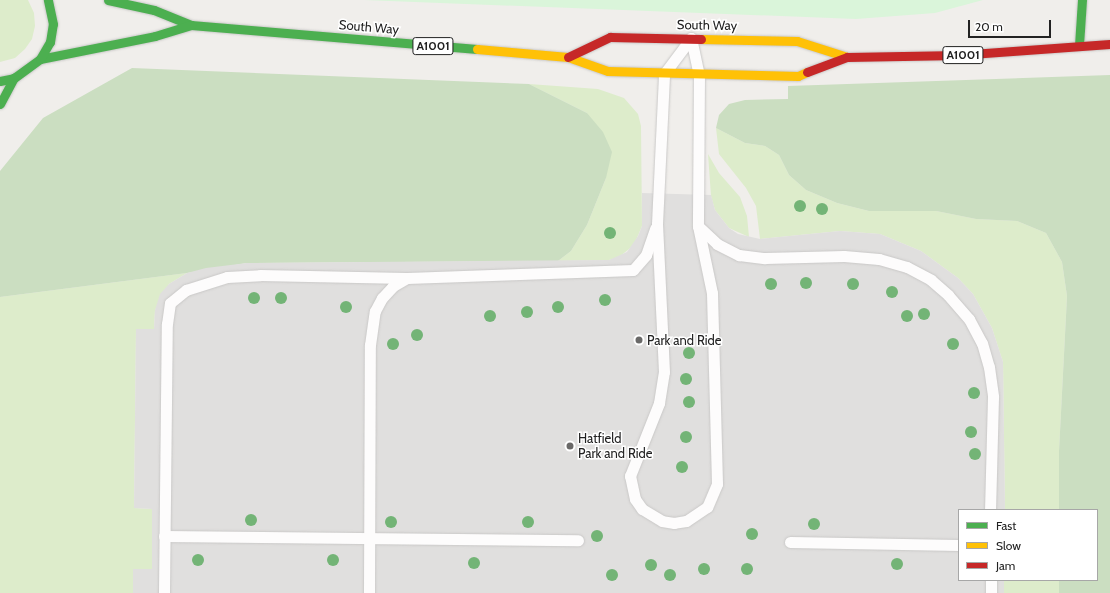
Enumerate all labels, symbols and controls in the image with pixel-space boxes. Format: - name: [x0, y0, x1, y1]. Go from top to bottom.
- scale bar: [970, 12, 1053, 38]
- street label: South Way: [338, 17, 400, 37]
- street label: South Way: [677, 17, 737, 33]
- text: 20 m: [975, 19, 1003, 34]
- road number: A1001: [412, 36, 454, 56]
- road number: A1001: [942, 45, 984, 65]
- place label: Park and Ride: [647, 332, 721, 348]
- marker: Park and Ride: [634, 335, 644, 345]
- place label: Hatfield Park and Ride: [578, 431, 652, 462]
- marker: Hatfield Park and Ride: [565, 441, 575, 451]
- legend: [958, 509, 1098, 581]
- text: Fast: [996, 518, 1016, 533]
- text: Slow: [996, 538, 1021, 553]
- text: Jam: [996, 558, 1015, 573]

